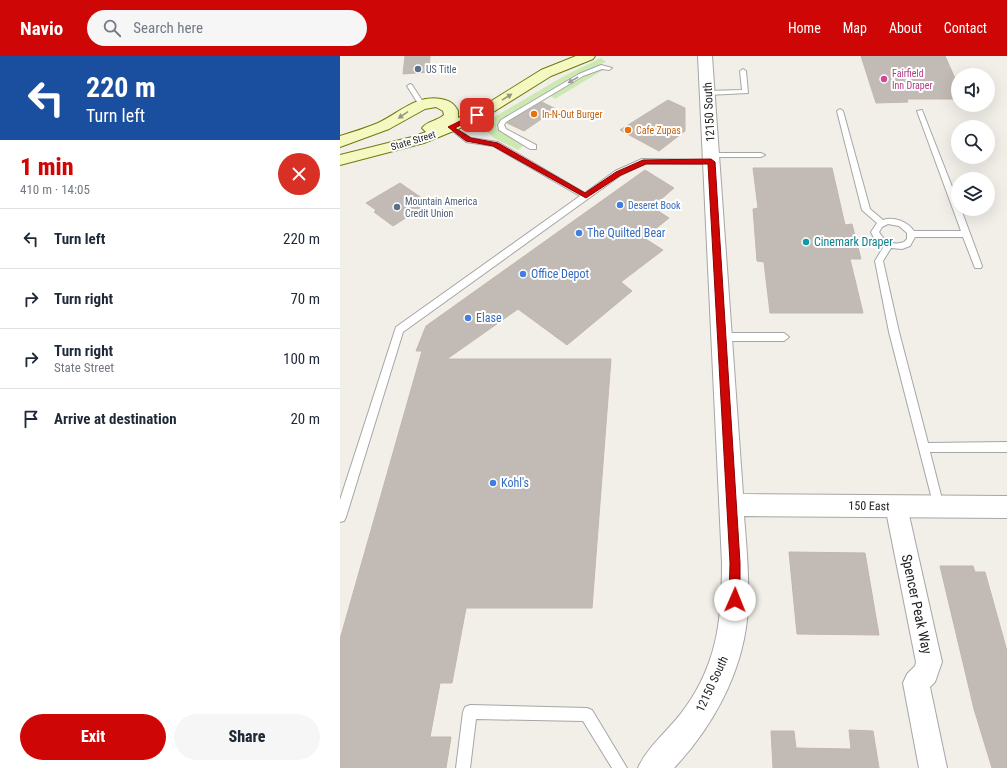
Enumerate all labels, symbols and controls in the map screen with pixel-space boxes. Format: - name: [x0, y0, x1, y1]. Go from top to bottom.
- search box: [87, 10, 367, 46]
- text: Navio: [20, 17, 63, 40]
- icon: search: [101, 17, 123, 39]
- text: Search here: [133, 19, 203, 37]
- text: Home: [788, 20, 821, 36]
- text: Map: [843, 20, 867, 36]
- text: About: [889, 20, 922, 36]
- text: Contact: [944, 20, 987, 36]
- marker: US Title: [413, 64, 423, 74]
- place label: US Title: [426, 64, 457, 75]
- place label: Fairfield Inn Draper: [892, 68, 933, 91]
- map controls: [951, 68, 995, 216]
- button: sound: [951, 68, 995, 112]
- text: 220 m: [86, 71, 156, 104]
- icon: left: [20, 72, 72, 124]
- marker: Fairfield Inn Draper: [879, 74, 889, 84]
- one-way arrow: [567, 76, 579, 83]
- street label: 12150 South: [700, 82, 718, 142]
- one-way arrow: [501, 94, 513, 101]
- pin: [460, 98, 494, 132]
- icon: arrive: [466, 104, 488, 126]
- text: Turn left: [86, 105, 145, 126]
- marker: In-N-Out Burger: [529, 109, 539, 119]
- place label: In-N-Out Burger: [542, 109, 603, 120]
- one-way arrow: [398, 111, 408, 119]
- button: search: [951, 120, 995, 164]
- marker: Cafe Zupas: [623, 125, 633, 135]
- place label: Cafe Zupas: [636, 125, 681, 136]
- street label: State Street: [389, 128, 437, 153]
- text: 1 min: [20, 153, 74, 181]
- button: close: [278, 153, 320, 195]
- button: layers: [951, 172, 995, 216]
- text: 410 m · 14:05: [20, 182, 90, 197]
- place label: Mountain America Credit Union: [405, 196, 477, 219]
- marker: Deseret Book: [615, 200, 625, 210]
- place label: Deseret Book: [628, 200, 681, 211]
- marker: Mountain America Credit Union: [392, 202, 402, 212]
- place label: The Quilted Bear: [587, 226, 666, 240]
- icon: left: [20, 228, 42, 250]
- marker: The Quilted Bear: [574, 228, 584, 238]
- text: Turn left: [54, 230, 105, 248]
- text: 220 m: [283, 230, 320, 248]
- place label: Cinemark Draper: [814, 235, 893, 249]
- marker: Cinemark Draper: [801, 237, 811, 247]
- place label: Office Depot: [531, 267, 589, 281]
- marker: Office Depot: [518, 269, 528, 279]
- icon: right: [20, 288, 42, 310]
- text: Turn right: [54, 290, 113, 308]
- text: 70 m: [290, 290, 320, 308]
- place label: Elase: [476, 311, 502, 325]
- marker: Elase: [463, 313, 473, 323]
- text: Turn right: [54, 342, 113, 360]
- icon: right: [20, 348, 42, 370]
- text: 100 m: [283, 350, 320, 368]
- text: State Street: [54, 360, 114, 375]
- icon: arrive: [20, 408, 42, 430]
- text: Arrive at destination: [54, 410, 177, 428]
- text: 20 m: [290, 410, 320, 428]
- place label: Kohl's: [501, 476, 529, 490]
- marker: Kohl's: [488, 478, 498, 488]
- street label: 150 East: [848, 499, 890, 513]
- street label: Spencer Peak Way: [899, 553, 935, 655]
- position arrow: [714, 579, 756, 621]
- street label: 12150 South: [693, 654, 731, 714]
- button: Exit: [20, 714, 166, 760]
- button: Share: [174, 714, 320, 760]

